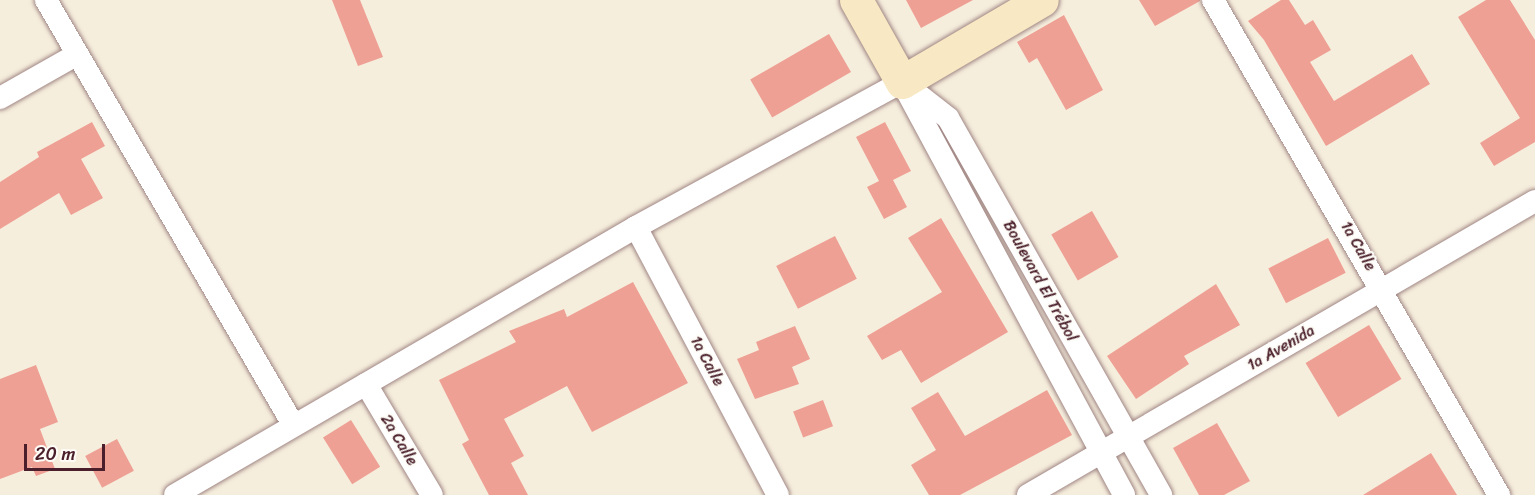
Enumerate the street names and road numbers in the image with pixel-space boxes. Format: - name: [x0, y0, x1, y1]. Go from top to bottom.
- street label: Boulevard El Trébol: [999, 217, 1081, 345]
- street label: 1a Calle: [1336, 218, 1380, 274]
- street label: 1a Avenida: [1244, 321, 1318, 375]
- street label: 1a Calle: [686, 332, 728, 390]
- street label: 2a Calle: [376, 411, 422, 469]

